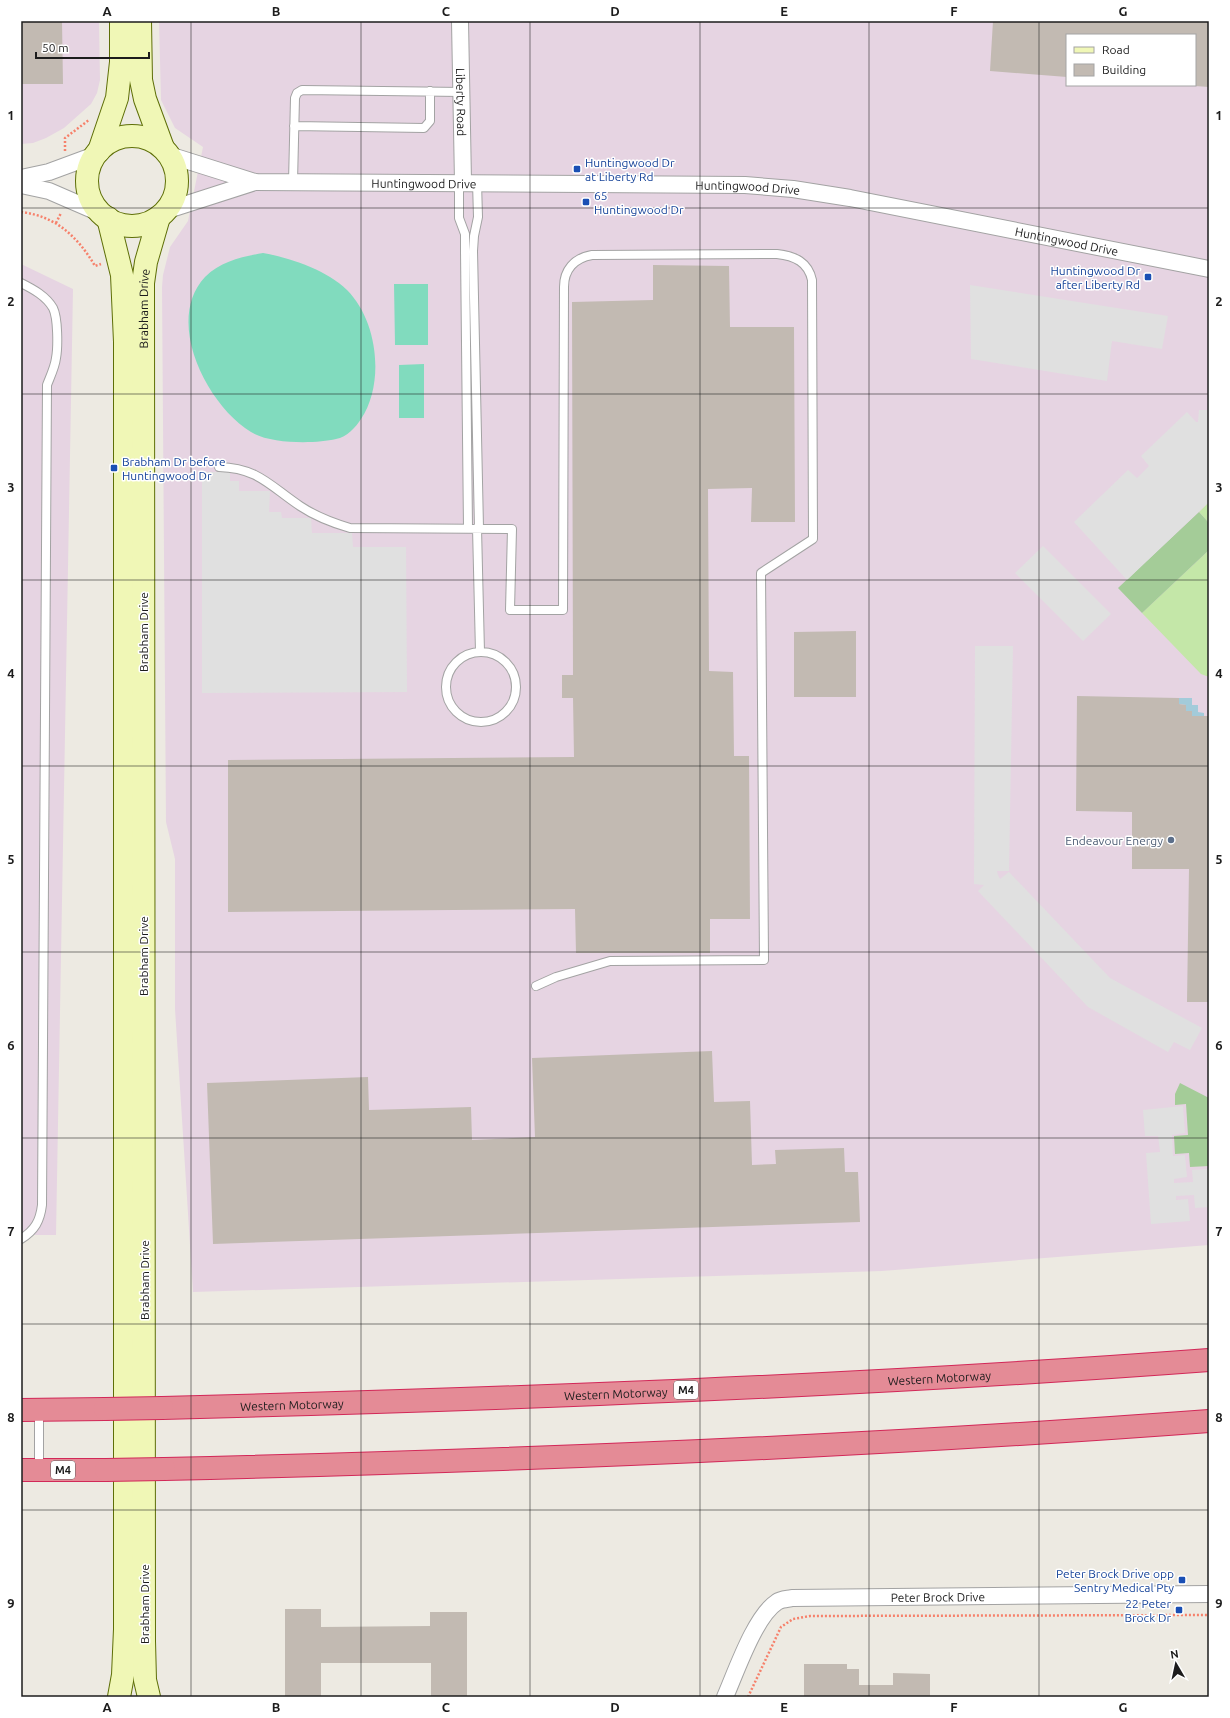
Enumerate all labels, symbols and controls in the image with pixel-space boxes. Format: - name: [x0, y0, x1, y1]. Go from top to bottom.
- text: A: [102, 4, 112, 18]
- text: B: [272, 4, 281, 18]
- text: C: [442, 4, 451, 18]
- text: D: [610, 4, 620, 18]
- text: E: [780, 4, 788, 18]
- text: F: [950, 4, 958, 18]
- text: G: [1119, 4, 1128, 18]
- scale bar: [36, 34, 149, 60]
- legend: [1066, 34, 1196, 86]
- text: 50 m: [42, 41, 69, 54]
- text: Road: [1102, 43, 1130, 56]
- text: Building: [1102, 63, 1146, 76]
- street label: Liberty Road: [454, 68, 469, 136]
- text: 1: [7, 108, 15, 122]
- text: 1: [1215, 108, 1223, 122]
- place label: Huntingwood Dr at Liberty Rd: [585, 156, 675, 183]
- marker: Huntingwood Dr at Liberty Rd: [572, 164, 582, 174]
- street label: Huntingwood Drive: [371, 176, 476, 190]
- street label: Huntingwood Drive: [695, 178, 801, 197]
- place label: 65 Huntingwood Dr: [594, 189, 684, 216]
- marker: 65 Huntingwood Dr: [581, 197, 591, 207]
- street label: Huntingwood Drive: [1014, 224, 1120, 257]
- place label: Huntingwood Dr after Liberty Rd: [1050, 264, 1140, 291]
- street label: Brabham Drive: [136, 268, 151, 348]
- marker: Huntingwood Dr after Liberty Rd: [1143, 272, 1153, 282]
- text: 2: [7, 294, 15, 308]
- text: 2: [1215, 294, 1223, 308]
- place label: Brabham Dr before Huntingwood Dr: [122, 455, 226, 482]
- marker: Brabham Dr before Huntingwood Dr: [109, 463, 119, 473]
- text: 3: [7, 480, 15, 494]
- text: 3: [1215, 480, 1223, 494]
- street label: Brabham Drive: [137, 592, 150, 672]
- text: 4: [7, 666, 15, 680]
- text: 4: [1215, 666, 1223, 680]
- place label: Endeavour Energy: [1065, 834, 1163, 847]
- marker: Endeavour Energy: [1166, 835, 1176, 845]
- text: 5: [7, 852, 15, 866]
- text: 5: [1215, 852, 1223, 866]
- street label: Brabham Drive: [137, 916, 150, 996]
- text: 6: [7, 1038, 15, 1052]
- text: 6: [1215, 1038, 1223, 1052]
- text: 7: [7, 1224, 15, 1238]
- text: 7: [1215, 1224, 1223, 1238]
- street label: Brabham Drive: [138, 1240, 151, 1320]
- street label: Western Motorway: [887, 1368, 992, 1387]
- road number: M4: [674, 1381, 698, 1399]
- street label: Western Motorway: [564, 1385, 668, 1402]
- street label: Western Motorway: [240, 1396, 344, 1412]
- text: 8: [7, 1410, 15, 1424]
- text: 8: [1215, 1410, 1223, 1424]
- road number: M4: [51, 1461, 75, 1479]
- street label: Brabham Drive: [138, 1564, 151, 1644]
- place label: Peter Brock Drive opp Sentry Medical Pty: [1056, 1567, 1174, 1594]
- marker: Peter Brock Drive opp Sentry Medical Pty: [1177, 1575, 1187, 1585]
- street label: Peter Brock Drive: [891, 1590, 985, 1604]
- text: 9: [7, 1596, 15, 1610]
- text: 9: [1215, 1596, 1223, 1610]
- place label: 22 Peter Brock Dr: [1124, 1597, 1171, 1624]
- marker: 22 Peter Brock Dr: [1174, 1605, 1184, 1615]
- north arrow: [1156, 1644, 1196, 1684]
- text: N: [1169, 1648, 1179, 1661]
- text: A: [102, 1700, 112, 1714]
- text: B: [272, 1700, 281, 1714]
- text: C: [442, 1700, 451, 1714]
- text: D: [610, 1700, 620, 1714]
- text: E: [780, 1700, 788, 1714]
- text: F: [950, 1700, 958, 1714]
- text: G: [1119, 1700, 1128, 1714]

